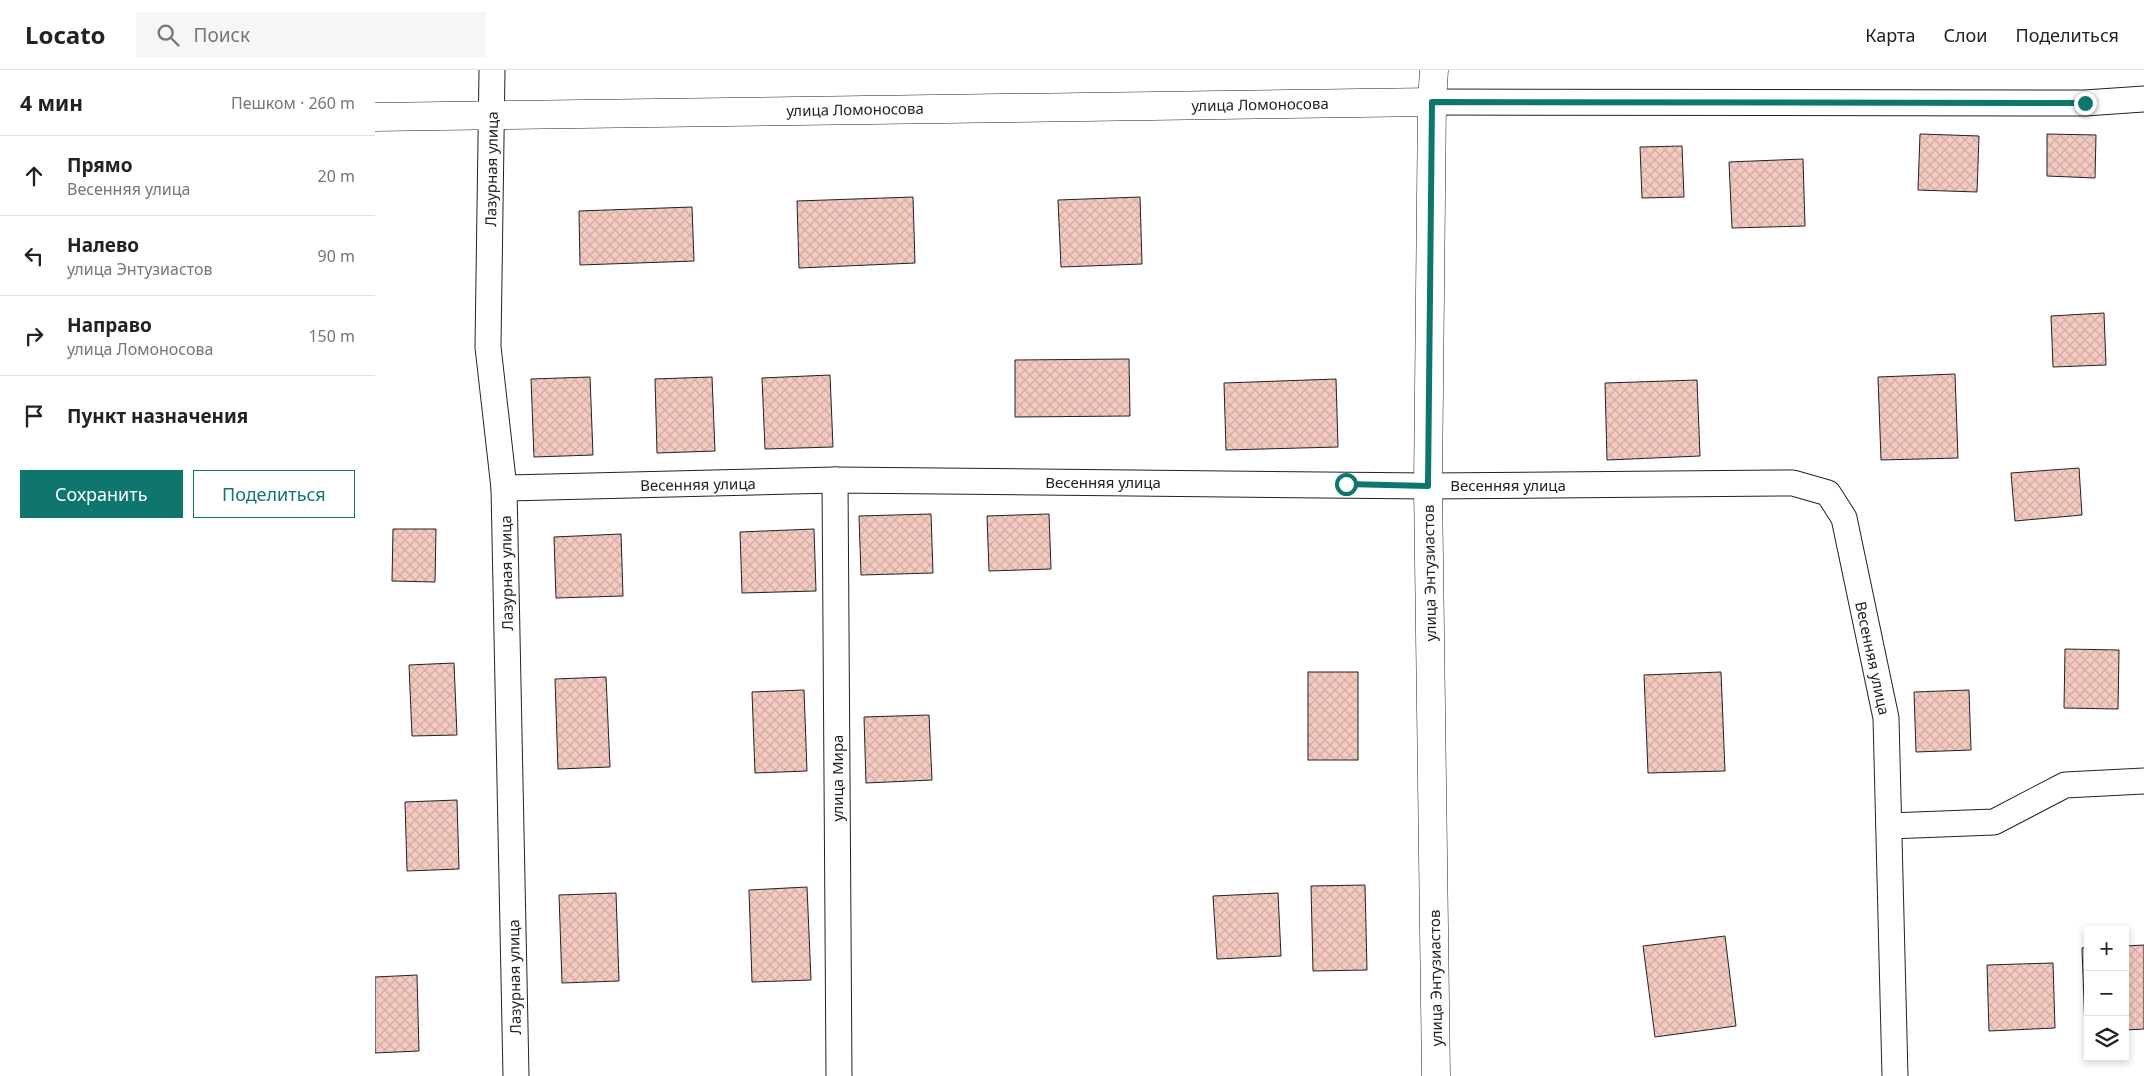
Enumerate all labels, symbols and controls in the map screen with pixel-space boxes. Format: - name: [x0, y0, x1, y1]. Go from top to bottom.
- search box: [136, 12, 486, 57]
- text: Locato: [25, 18, 106, 51]
- icon: search: [154, 21, 182, 49]
- text: Поиск: [194, 22, 250, 48]
- text: Карта: [1865, 23, 1915, 47]
- text: Слои: [1943, 23, 1987, 47]
- text: Поделиться: [2015, 23, 2119, 47]
- text: 4 мин: [20, 89, 83, 117]
- text: Пешком · 260 m: [231, 92, 355, 114]
- route end: [2074, 92, 2097, 115]
- street label: улица Ломоносова: [1191, 93, 1329, 115]
- street label: улица Ломоносова: [786, 98, 924, 120]
- street label: Лазурная улица: [480, 111, 502, 227]
- text: Прямо: [67, 152, 133, 178]
- icon: ahead: [20, 162, 48, 190]
- text: 20 m: [318, 165, 355, 187]
- text: Весенняя улица: [67, 178, 190, 200]
- text: Налево: [67, 232, 139, 258]
- icon: left: [20, 242, 48, 270]
- text: 90 m: [318, 245, 355, 267]
- text: улица Энтузиастов: [67, 258, 213, 280]
- text: Направо: [67, 312, 152, 338]
- icon: right: [20, 322, 48, 350]
- text: 150 m: [308, 325, 355, 347]
- text: улица Ломоносова: [67, 338, 213, 360]
- icon: arrive: [20, 402, 48, 430]
- text: Пункт назначения: [67, 403, 248, 429]
- button: Сохранить: [20, 470, 183, 518]
- button: Поделиться: [193, 470, 355, 518]
- street label: Весенняя улица: [1045, 472, 1161, 492]
- street label: Весенняя улица: [640, 473, 756, 495]
- route start: [1335, 473, 1358, 496]
- street label: Весенняя улица: [1450, 475, 1566, 495]
- street label: улица Энтузиастов: [1418, 505, 1440, 641]
- street label: Лазурная улица: [495, 515, 517, 631]
- street label: Весенняя улица: [1851, 599, 1895, 717]
- street label: улица Мира: [827, 735, 847, 821]
- street label: улица Энтузиастов: [1424, 910, 1446, 1046]
- street label: Лазурная улица: [503, 919, 525, 1035]
- map controls: [2084, 926, 2129, 1061]
- button: +: [2084, 926, 2129, 971]
- button: −: [2084, 971, 2129, 1016]
- button: layers: [2084, 1016, 2129, 1061]

